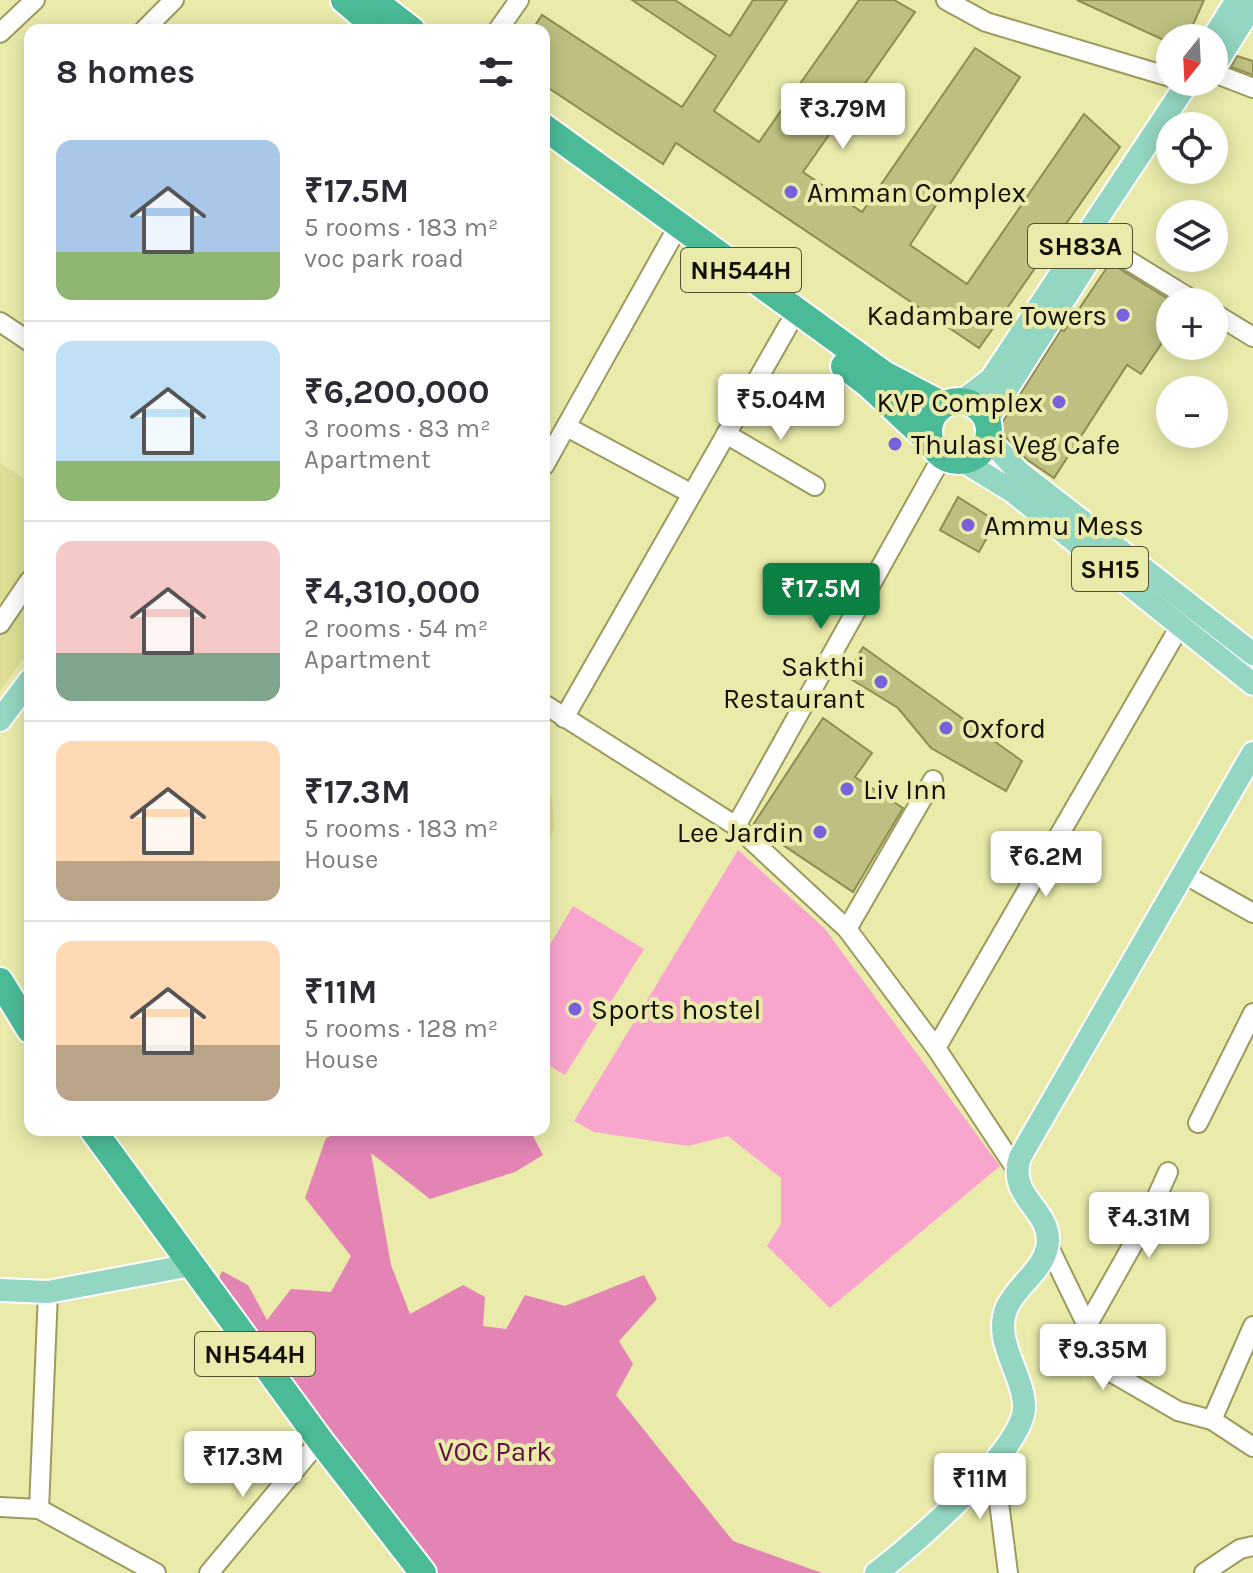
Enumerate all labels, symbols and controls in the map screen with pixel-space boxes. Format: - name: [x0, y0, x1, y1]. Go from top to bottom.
- north arrow: [1156, 24, 1228, 96]
- map controls: [1156, 24, 1228, 448]
- icon: filters: [474, 50, 518, 94]
- text: 8 homes: [56, 52, 195, 92]
- pin: ₹3.79M: [778, 83, 908, 151]
- text: ₹3.79M: [799, 93, 887, 124]
- button: locate: [1156, 112, 1228, 184]
- text: ₹17.5M: [304, 171, 409, 211]
- icon: home: [120, 172, 216, 268]
- place label: Amman Complex: [807, 176, 1026, 209]
- marker: Amman Complex: [782, 183, 800, 201]
- button: layers: [1156, 200, 1228, 272]
- text: 5 rooms · 183 m²: [304, 212, 499, 243]
- road number: SH83A: [1028, 224, 1132, 268]
- text: voc park road: [304, 243, 464, 274]
- road number: NH544H: [681, 248, 801, 292]
- button: +: [1156, 288, 1228, 360]
- place label: Kadambare Towers: [867, 299, 1107, 332]
- marker: Kadambare Towers: [1114, 306, 1132, 324]
- text: ₹6,200,000: [304, 372, 489, 412]
- icon: home: [120, 373, 216, 469]
- pin: ₹5.04M: [716, 374, 846, 442]
- button: −: [1156, 376, 1228, 448]
- text: ₹5.04M: [736, 384, 826, 415]
- place label: KVP Complex: [877, 386, 1043, 419]
- marker: KVP Complex: [1050, 393, 1068, 411]
- text: 3 rooms · 83 m²: [304, 413, 491, 444]
- place label: Thulasi Veg Cafe: [911, 428, 1120, 461]
- marker: Thulasi Veg Cafe: [886, 435, 904, 453]
- text: Apartment: [304, 444, 431, 475]
- place label: Ammu Mess: [984, 509, 1144, 542]
- marker: Ammu Mess: [959, 516, 977, 534]
- road number: SH15: [1072, 547, 1148, 591]
- pin: ₹17.5M: [756, 563, 886, 631]
- text: ₹4,310,000: [304, 572, 480, 612]
- icon: home: [120, 573, 216, 669]
- text: ₹17.5M: [781, 573, 861, 604]
- text: 2 rooms · 54 m²: [304, 613, 488, 644]
- text: Apartment: [304, 644, 431, 675]
- place label: Sakthi Restaurant: [723, 650, 865, 715]
- marker: Sakthi Restaurant: [872, 673, 890, 691]
- place label: Oxford: [962, 712, 1046, 745]
- marker: Oxford: [937, 719, 955, 737]
- text: ₹17.3M: [304, 772, 411, 812]
- icon: home: [120, 773, 216, 869]
- place label: Liv Inn: [863, 773, 947, 806]
- marker: Liv Inn: [838, 780, 856, 798]
- text: 5 rooms · 183 m²: [304, 813, 499, 844]
- place label: Lee Jardin: [677, 816, 804, 849]
- marker: Lee Jardin: [811, 823, 829, 841]
- pin: ₹6.2M: [990, 831, 1102, 899]
- text: ₹6.2M: [1009, 841, 1083, 872]
- text: House: [304, 844, 378, 875]
- text: ₹11M: [304, 972, 377, 1012]
- icon: home: [120, 973, 216, 1069]
- place label: Sports hostel: [591, 993, 761, 1026]
- marker: Sports hostel: [566, 1000, 584, 1018]
- text: 5 rooms · 128 m²: [304, 1013, 498, 1044]
- text: House: [304, 1044, 378, 1075]
- pin: ₹4.31M: [1084, 1192, 1214, 1260]
- text: ₹4.31M: [1107, 1202, 1191, 1233]
- pin: ₹9.35M: [1038, 1324, 1168, 1392]
- road number: NH544H: [195, 1332, 315, 1376]
- text: ₹9.35M: [1058, 1334, 1148, 1365]
- pin: ₹17.3M: [178, 1431, 308, 1499]
- park label: VOC Park: [438, 1435, 552, 1468]
- text: ₹17.3M: [202, 1441, 284, 1472]
- pin: ₹11M: [933, 1453, 1027, 1521]
- text: ₹11M: [952, 1463, 1008, 1494]

